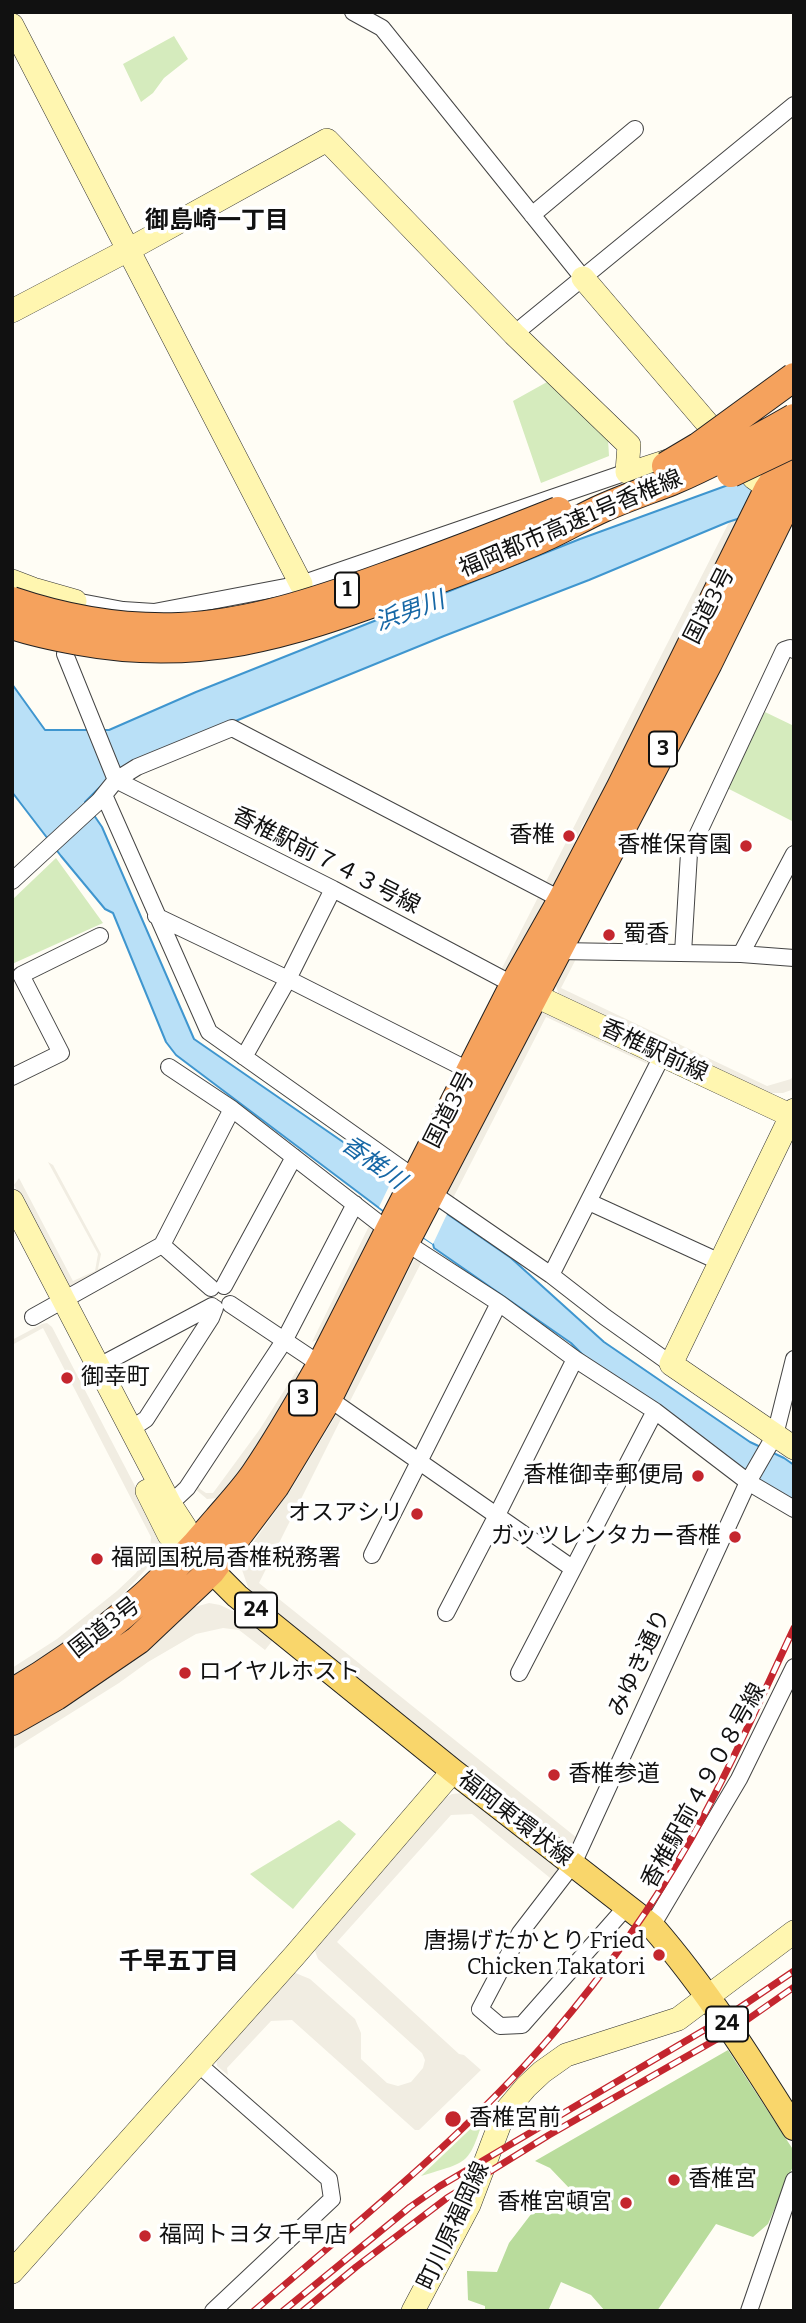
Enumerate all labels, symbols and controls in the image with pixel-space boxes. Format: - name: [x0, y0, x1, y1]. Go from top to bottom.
- district label: 御島崎一丁目: [145, 207, 289, 235]
- street label: 福岡都市高速1号香椎線: [455, 465, 687, 583]
- street label: 国道3号: [679, 563, 741, 649]
- road number: 1: [335, 572, 359, 608]
- water label: 浜男川: [371, 586, 449, 638]
- road number: 3: [649, 732, 677, 766]
- street label: 香椎駅前７４３号線: [228, 802, 424, 920]
- place label: 香椎: [509, 822, 555, 850]
- marker: 香椎: [561, 828, 577, 844]
- place label: 香椎保育園: [617, 832, 732, 860]
- marker: 香椎保育園: [738, 838, 754, 854]
- place label: 蜀香: [623, 921, 669, 949]
- marker: 蜀香: [601, 927, 617, 943]
- street label: 香椎駅前線: [596, 1014, 712, 1088]
- street label: 国道3号: [419, 1067, 481, 1153]
- water label: 香椎川: [335, 1130, 411, 1196]
- place label: 御幸町: [81, 1364, 150, 1392]
- marker: 御幸町: [59, 1370, 75, 1386]
- road number: 3: [289, 1380, 317, 1416]
- place label: 香椎御幸郵便局: [523, 1462, 684, 1490]
- marker: 香椎御幸郵便局: [690, 1468, 706, 1484]
- place label: オスアシリ: [288, 1500, 403, 1528]
- marker: オスアシリ: [409, 1506, 425, 1522]
- place label: ガッツレンタカー香椎: [491, 1523, 721, 1551]
- marker: ガッツレンタカー香椎: [727, 1529, 743, 1545]
- place label: 福岡国税局香椎税務署: [111, 1545, 341, 1573]
- marker: 福岡国税局香椎税務署: [89, 1551, 105, 1567]
- street label: 国道3号: [64, 1592, 146, 1664]
- road number: 24: [235, 1592, 277, 1628]
- street label: みゆき通り: [603, 1605, 677, 1721]
- place label: ロイヤルホスト: [199, 1659, 360, 1687]
- marker: ロイヤルホスト: [177, 1665, 193, 1681]
- street label: 香椎駅前４９０８号線: [636, 1679, 772, 1893]
- place label: 香椎参道: [568, 1761, 660, 1789]
- street label: 福岡東環状線: [452, 1766, 578, 1872]
- marker: 香椎参道: [546, 1767, 562, 1783]
- place label: 唐揚げたかとり Fried Chicken Takatori: [424, 1928, 645, 1982]
- marker: 唐揚げたかとり Fried Chicken Takatori: [651, 1947, 667, 1963]
- district label: 千早五丁目: [119, 1948, 239, 1976]
- road number: 24: [706, 2007, 748, 2042]
- place label: 香椎宮前: [469, 2105, 561, 2133]
- marker: 香椎宮前: [443, 2109, 463, 2129]
- street label: 町川原福岡線: [412, 2158, 496, 2294]
- place label: 香椎宮: [688, 2166, 757, 2194]
- marker: 香椎宮: [666, 2172, 682, 2188]
- place label: 香椎宮頓宮: [497, 2189, 612, 2217]
- marker: 香椎宮頓宮: [618, 2195, 634, 2211]
- place label: 福岡トヨタ 千早店: [159, 2222, 348, 2250]
- marker: 福岡トヨタ 千早店: [137, 2228, 153, 2244]

